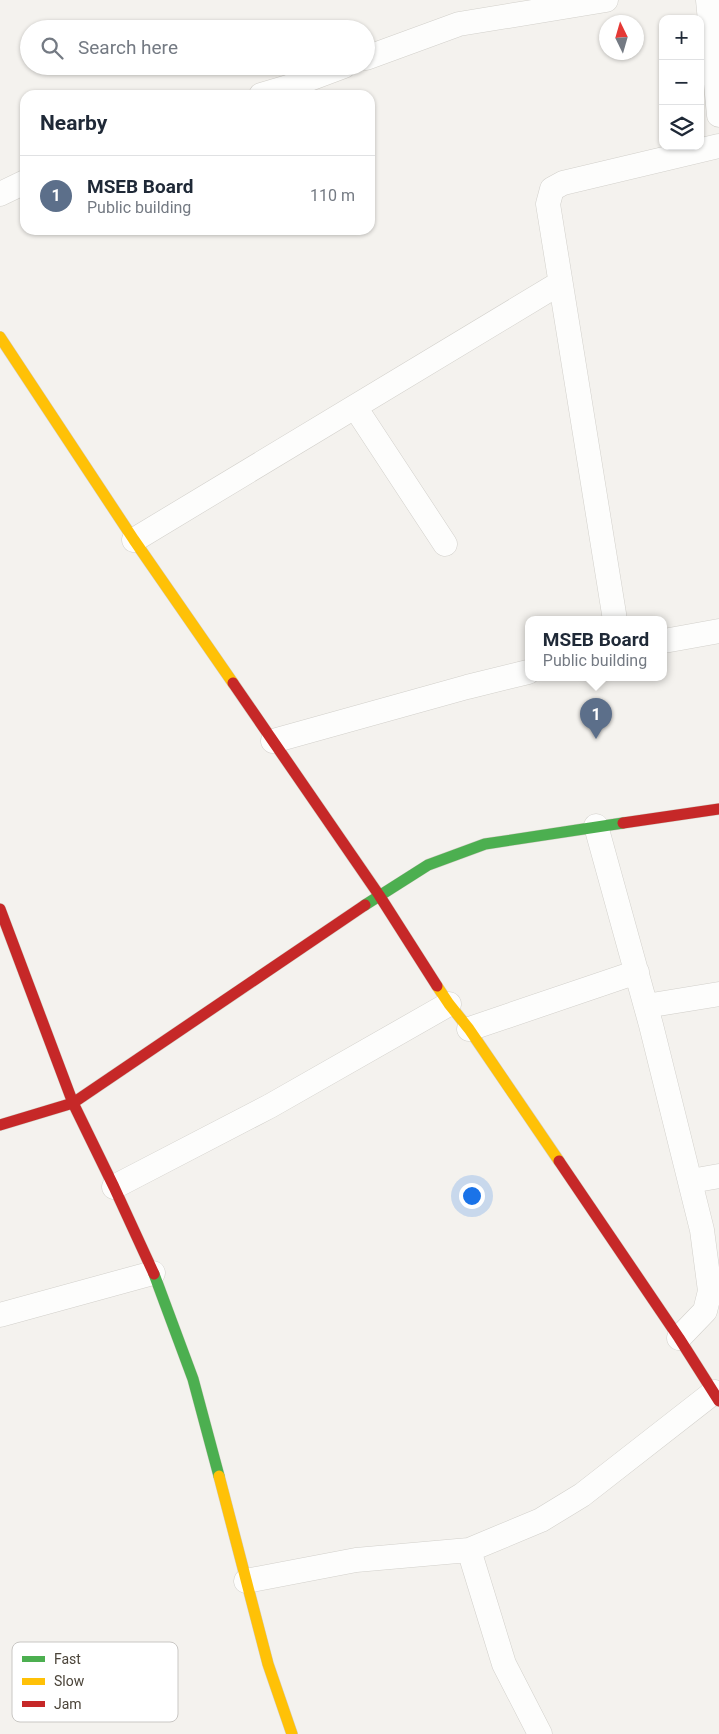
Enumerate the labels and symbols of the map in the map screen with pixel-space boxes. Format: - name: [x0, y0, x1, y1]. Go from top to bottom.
- north arrow: [599, 15, 644, 60]
- pin: 1: [580, 698, 612, 739]
- your location: [459, 1183, 485, 1209]
- legend: [12, 1642, 178, 1722]
- text: Fast: [54, 1651, 81, 1667]
- text: Slow: [54, 1673, 85, 1689]
- text: Jam: [54, 1696, 82, 1712]

